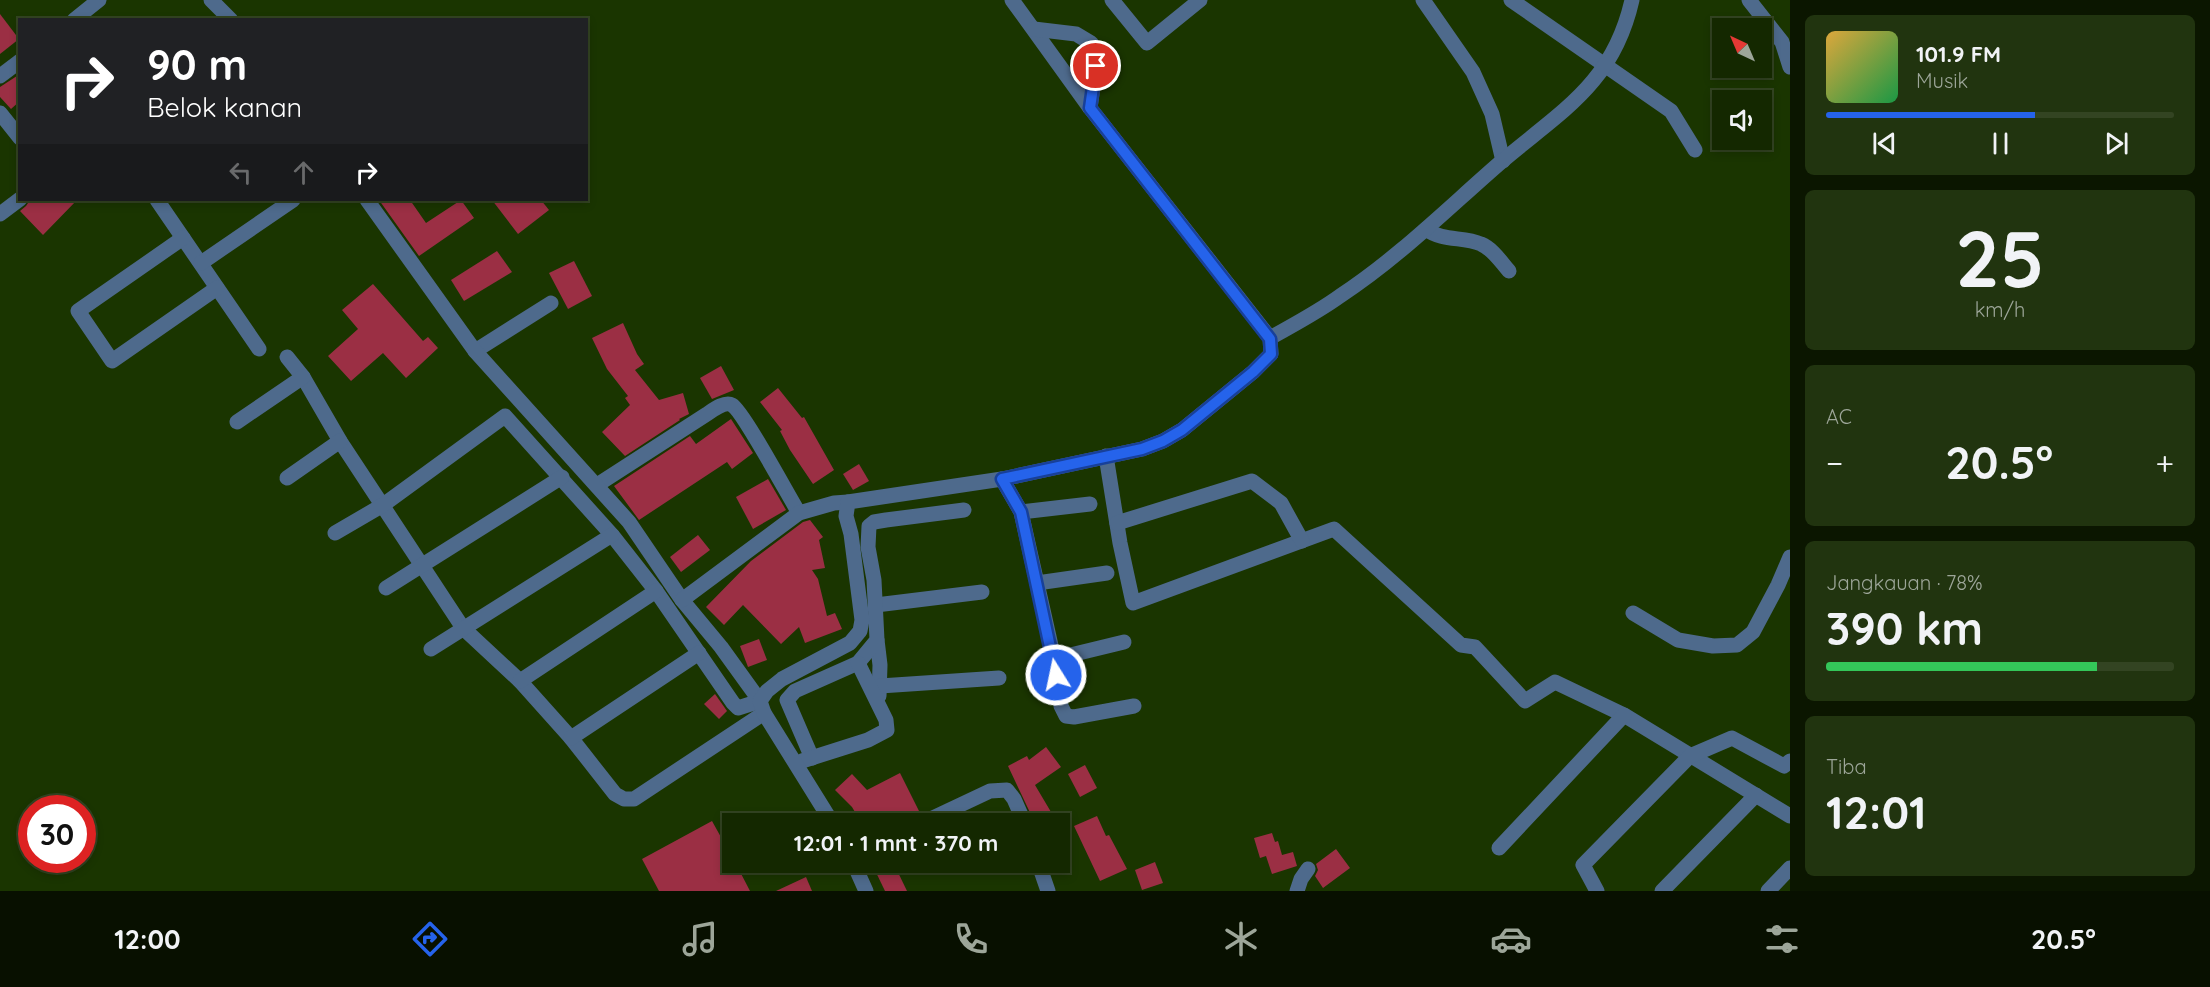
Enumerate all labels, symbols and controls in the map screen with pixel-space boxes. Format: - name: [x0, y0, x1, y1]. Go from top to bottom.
- north arrow: [1712, 18, 1772, 78]
- map controls: [1712, 18, 1772, 150]
- text: 90 m: [147, 38, 247, 91]
- pin: [1070, 40, 1121, 91]
- text: 101.9 FM: [1916, 40, 2001, 68]
- icon: right: [48, 42, 126, 120]
- icon: arrive: [1079, 49, 1112, 82]
- text: Musik: [1916, 68, 1968, 93]
- text: Belok kanan: [147, 90, 302, 124]
- button: sound: [1712, 90, 1772, 150]
- icon: previous: [1868, 127, 1901, 160]
- icon: pause: [1984, 127, 2017, 160]
- icon: next: [2100, 127, 2133, 160]
- icon: left: [224, 156, 257, 189]
- icon: ahead: [287, 156, 320, 189]
- icon: right: [350, 156, 383, 189]
- text: 25: [1955, 209, 2045, 307]
- text: km/h: [1975, 297, 2025, 322]
- text: AC: [1826, 404, 1852, 429]
- text: 20.5°: [1945, 434, 2053, 490]
- text: −: [1826, 442, 1843, 483]
- text: +: [2155, 442, 2174, 483]
- text: Jangkauan · 78%: [1826, 570, 1983, 595]
- text: 390 km: [1826, 600, 1983, 656]
- position arrow: [1024, 643, 1088, 707]
- text: Tiba: [1826, 754, 1867, 779]
- text: 12:01: [1826, 784, 1927, 840]
- speed limit sign: 30: [18, 795, 96, 873]
- text: 12:01 · 1 mnt · 370 m: [794, 829, 998, 857]
- icon: directions: [409, 918, 451, 960]
- icon: music: [679, 918, 721, 960]
- icon: phone: [950, 918, 992, 960]
- icon: climate: [1220, 918, 1262, 960]
- icon: car: [1490, 918, 1532, 960]
- icon: filters: [1761, 918, 1803, 960]
- text: 12:00: [114, 922, 181, 956]
- text: 20.5°: [2031, 922, 2096, 956]

